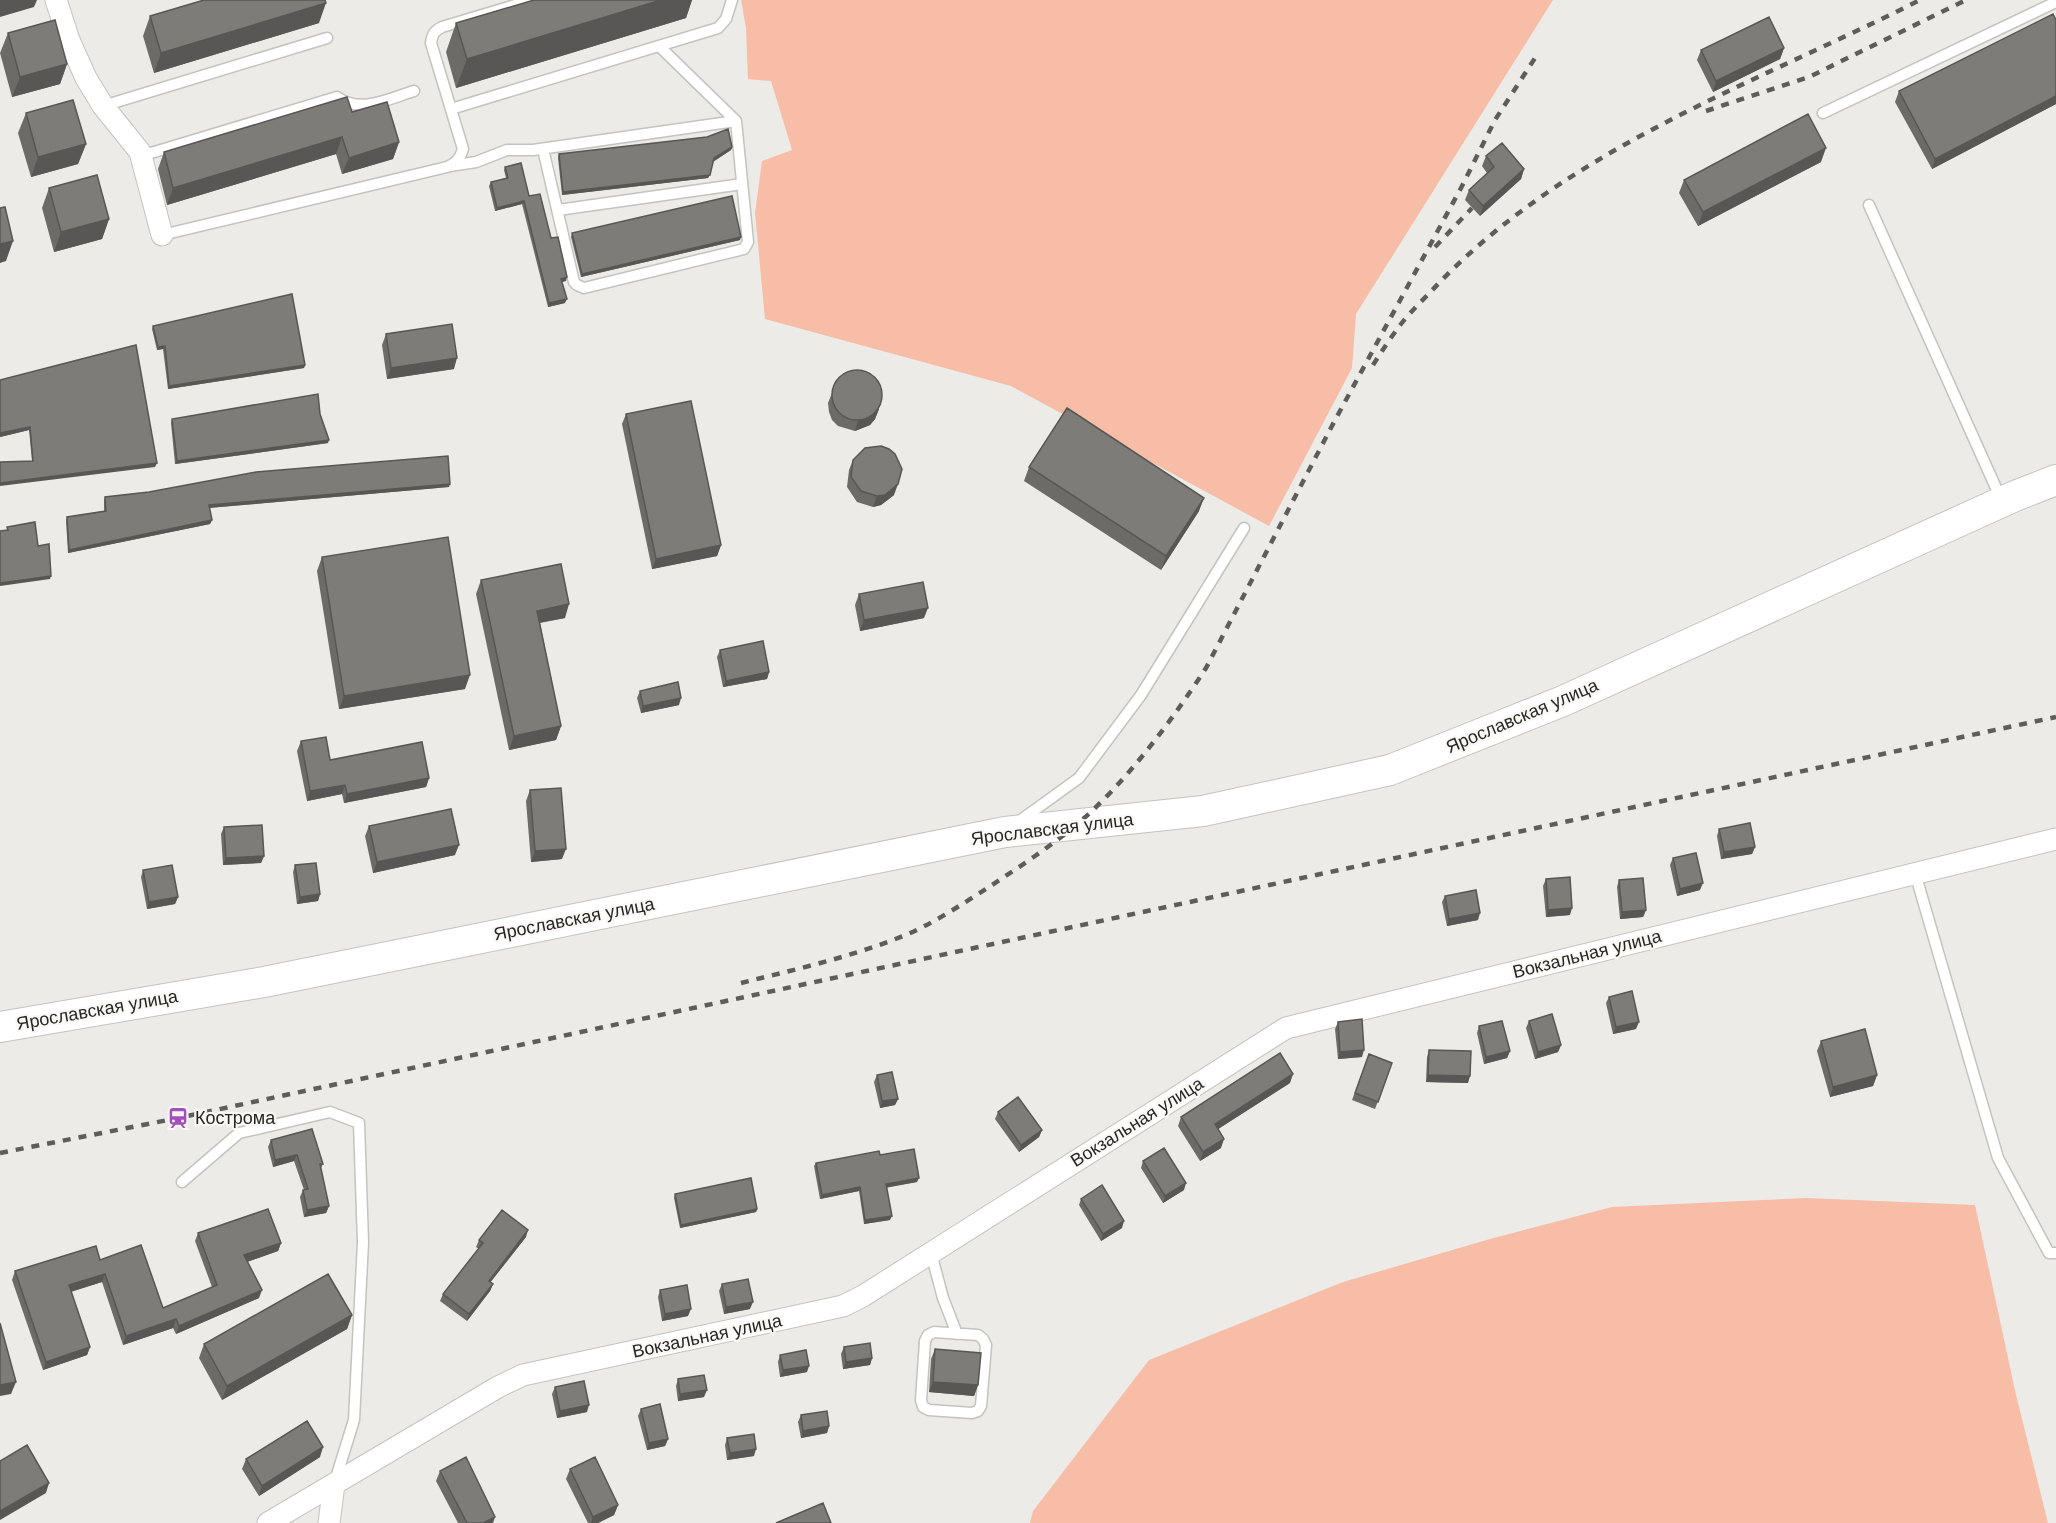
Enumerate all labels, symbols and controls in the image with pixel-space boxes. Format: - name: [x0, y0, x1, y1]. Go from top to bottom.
- street label: Ярославская улица: [1443, 674, 1602, 757]
- street label: Ярославская улица: [970, 809, 1135, 849]
- street label: Ярославская улица: [492, 893, 657, 944]
- street label: Вокзальная улица: [1511, 926, 1664, 982]
- street label: Ярославская улица: [15, 986, 180, 1034]
- street label: Вокзальная улица: [1067, 1073, 1208, 1171]
- station icon: Кострома: [166, 1106, 190, 1130]
- place label: Кострома: [195, 1108, 276, 1128]
- street label: Вокзальная улица: [630, 1310, 785, 1362]

